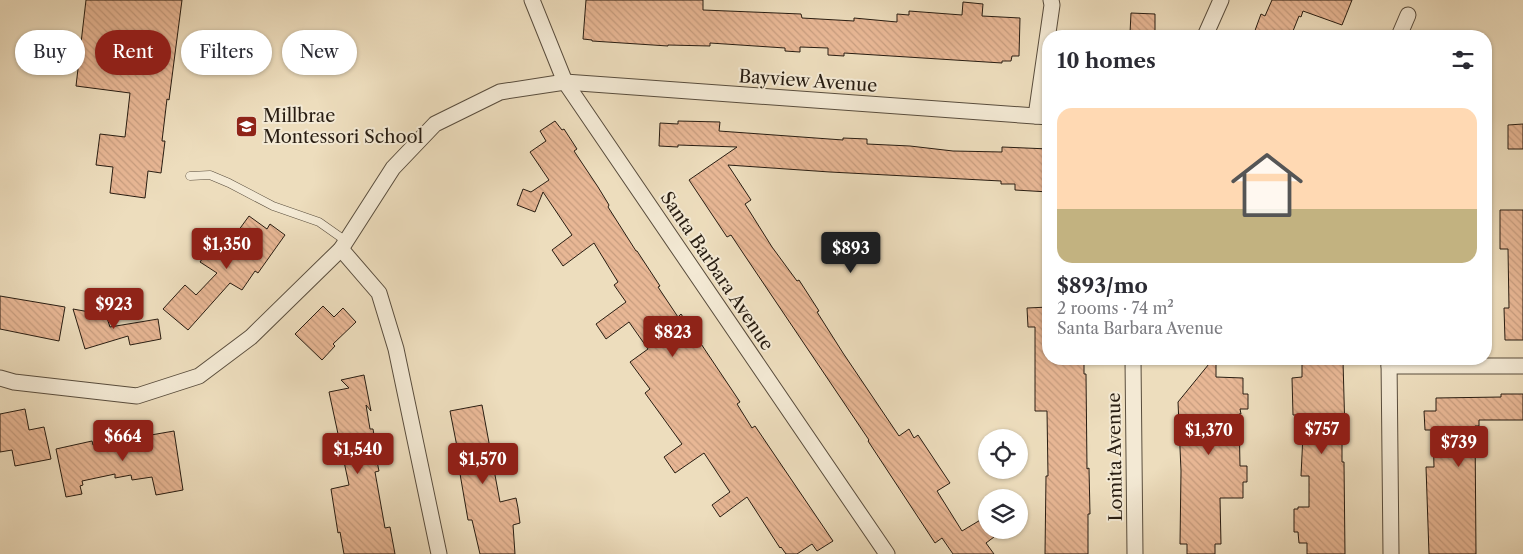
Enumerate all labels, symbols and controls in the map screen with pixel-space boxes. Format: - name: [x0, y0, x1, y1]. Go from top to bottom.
- chip: Buy: [15, 30, 85, 75]
- chip: Rent: [95, 30, 171, 75]
- chip: Filters: [181, 30, 272, 75]
- chip: New: [282, 30, 357, 75]
- icon: filters: [1449, 46, 1477, 74]
- text: 10 homes: [1057, 48, 1156, 73]
- street label: Bayview Avenue: [738, 65, 878, 97]
- place label: Millbrae Montessori School: [263, 105, 423, 148]
- school or university icon: Millbrae Montessori School: [235, 114, 259, 138]
- icon: home: [1222, 140, 1312, 230]
- street label: Santa Barbara Avenue: [656, 187, 778, 355]
- pin: $1,350: [186, 228, 268, 270]
- pin: $893: [821, 232, 881, 274]
- text: $1,350: [203, 234, 251, 254]
- text: $893: [832, 238, 870, 258]
- text: $893/mo: [1057, 273, 1148, 298]
- pin: $923: [84, 288, 144, 330]
- text: $923: [96, 294, 132, 314]
- text: 2 rooms · 74 m²: [1057, 298, 1174, 318]
- pin: $823: [643, 316, 703, 358]
- text: Santa Barbara Avenue: [1057, 318, 1223, 338]
- text: $823: [654, 322, 692, 342]
- street label: Lomita Avenue: [1103, 392, 1127, 522]
- pin: $757: [1292, 412, 1352, 455]
- pin: $1,370: [1168, 414, 1250, 456]
- text: $757: [1305, 419, 1339, 439]
- pin: $664: [93, 420, 153, 462]
- text: $1,370: [1185, 420, 1233, 440]
- text: $664: [104, 426, 142, 446]
- pin: $739: [1429, 426, 1489, 468]
- map controls: [978, 429, 1028, 539]
- button: locate: [978, 429, 1028, 479]
- pin: $1,540: [317, 432, 399, 475]
- text: $739: [1441, 432, 1477, 452]
- text: $1,540: [333, 439, 383, 459]
- pin: $1,570: [442, 442, 524, 485]
- text: $1,570: [459, 449, 507, 469]
- button: layers: [978, 489, 1028, 539]

